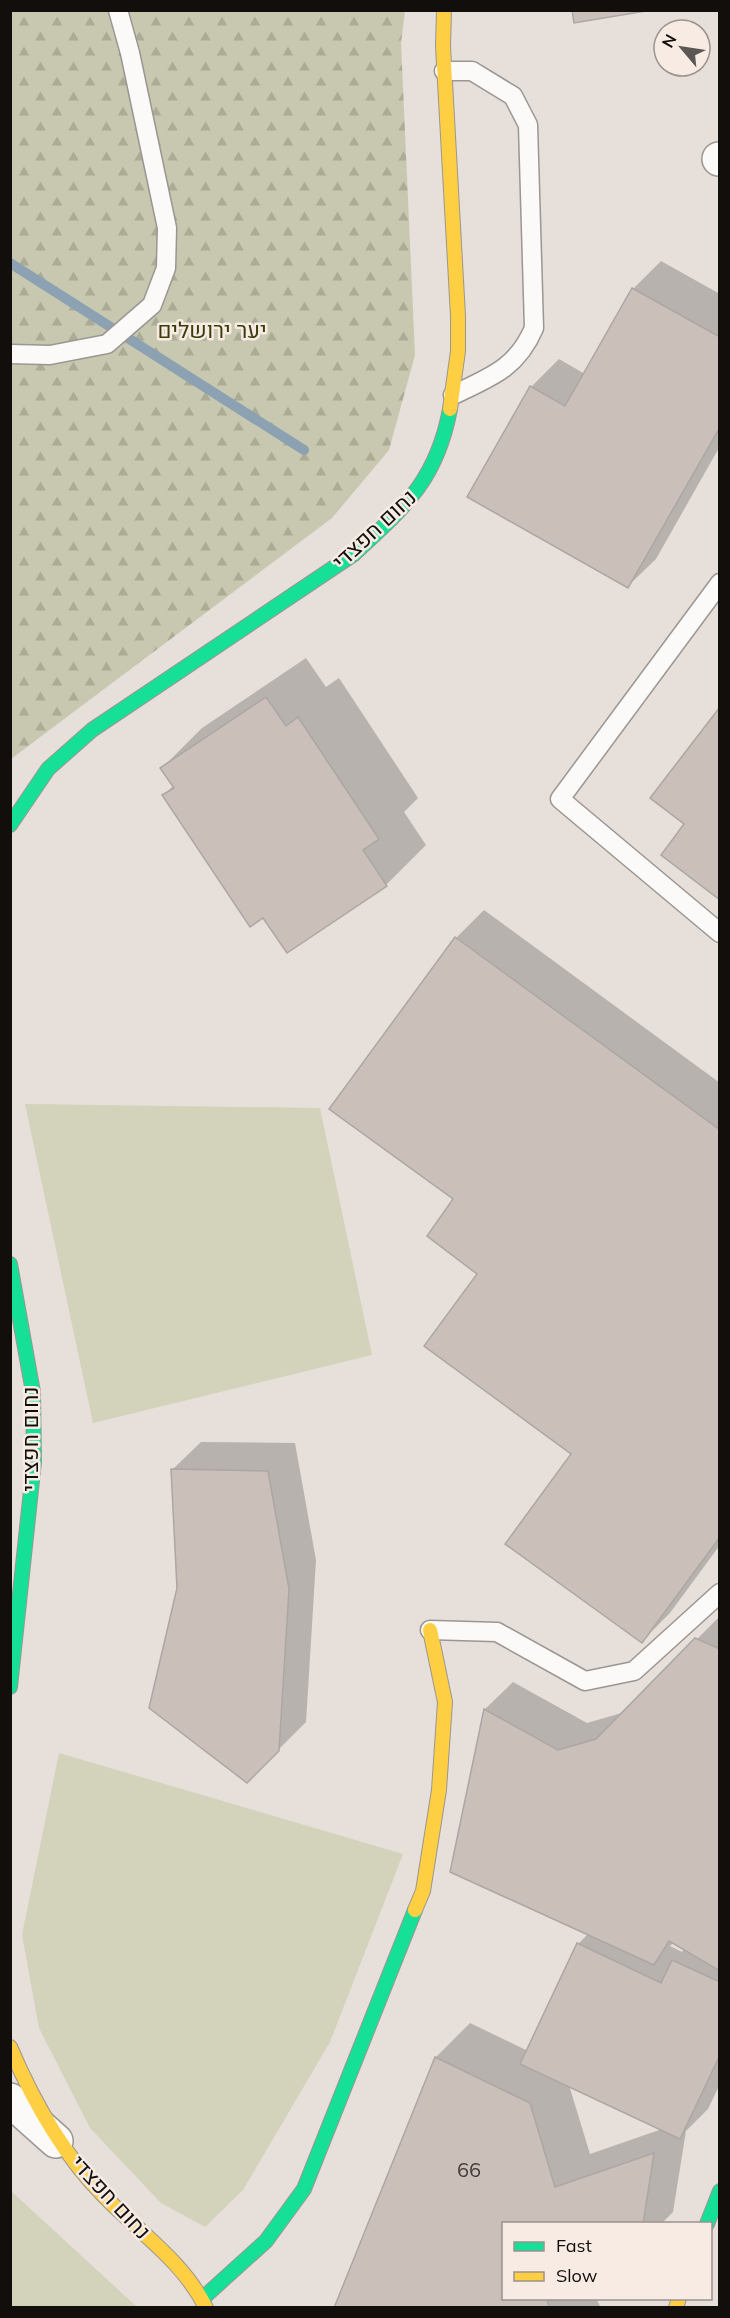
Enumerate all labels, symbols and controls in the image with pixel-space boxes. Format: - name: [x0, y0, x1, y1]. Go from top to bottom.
- north arrow: [652, 18, 712, 78]
- text: N: [657, 31, 681, 51]
- park label: יער ירושלים: [157, 316, 267, 344]
- street label: נחום חפצדי: [326, 483, 422, 575]
- street label: נחום חפצדי: [16, 1387, 44, 1491]
- street label: נחום חפצדי: [65, 2149, 157, 2245]
- house number: 66: [457, 2157, 481, 2182]
- legend: [502, 2222, 712, 2300]
- text: Fast: [556, 2234, 592, 2257]
- text: Slow: [556, 2264, 598, 2287]

